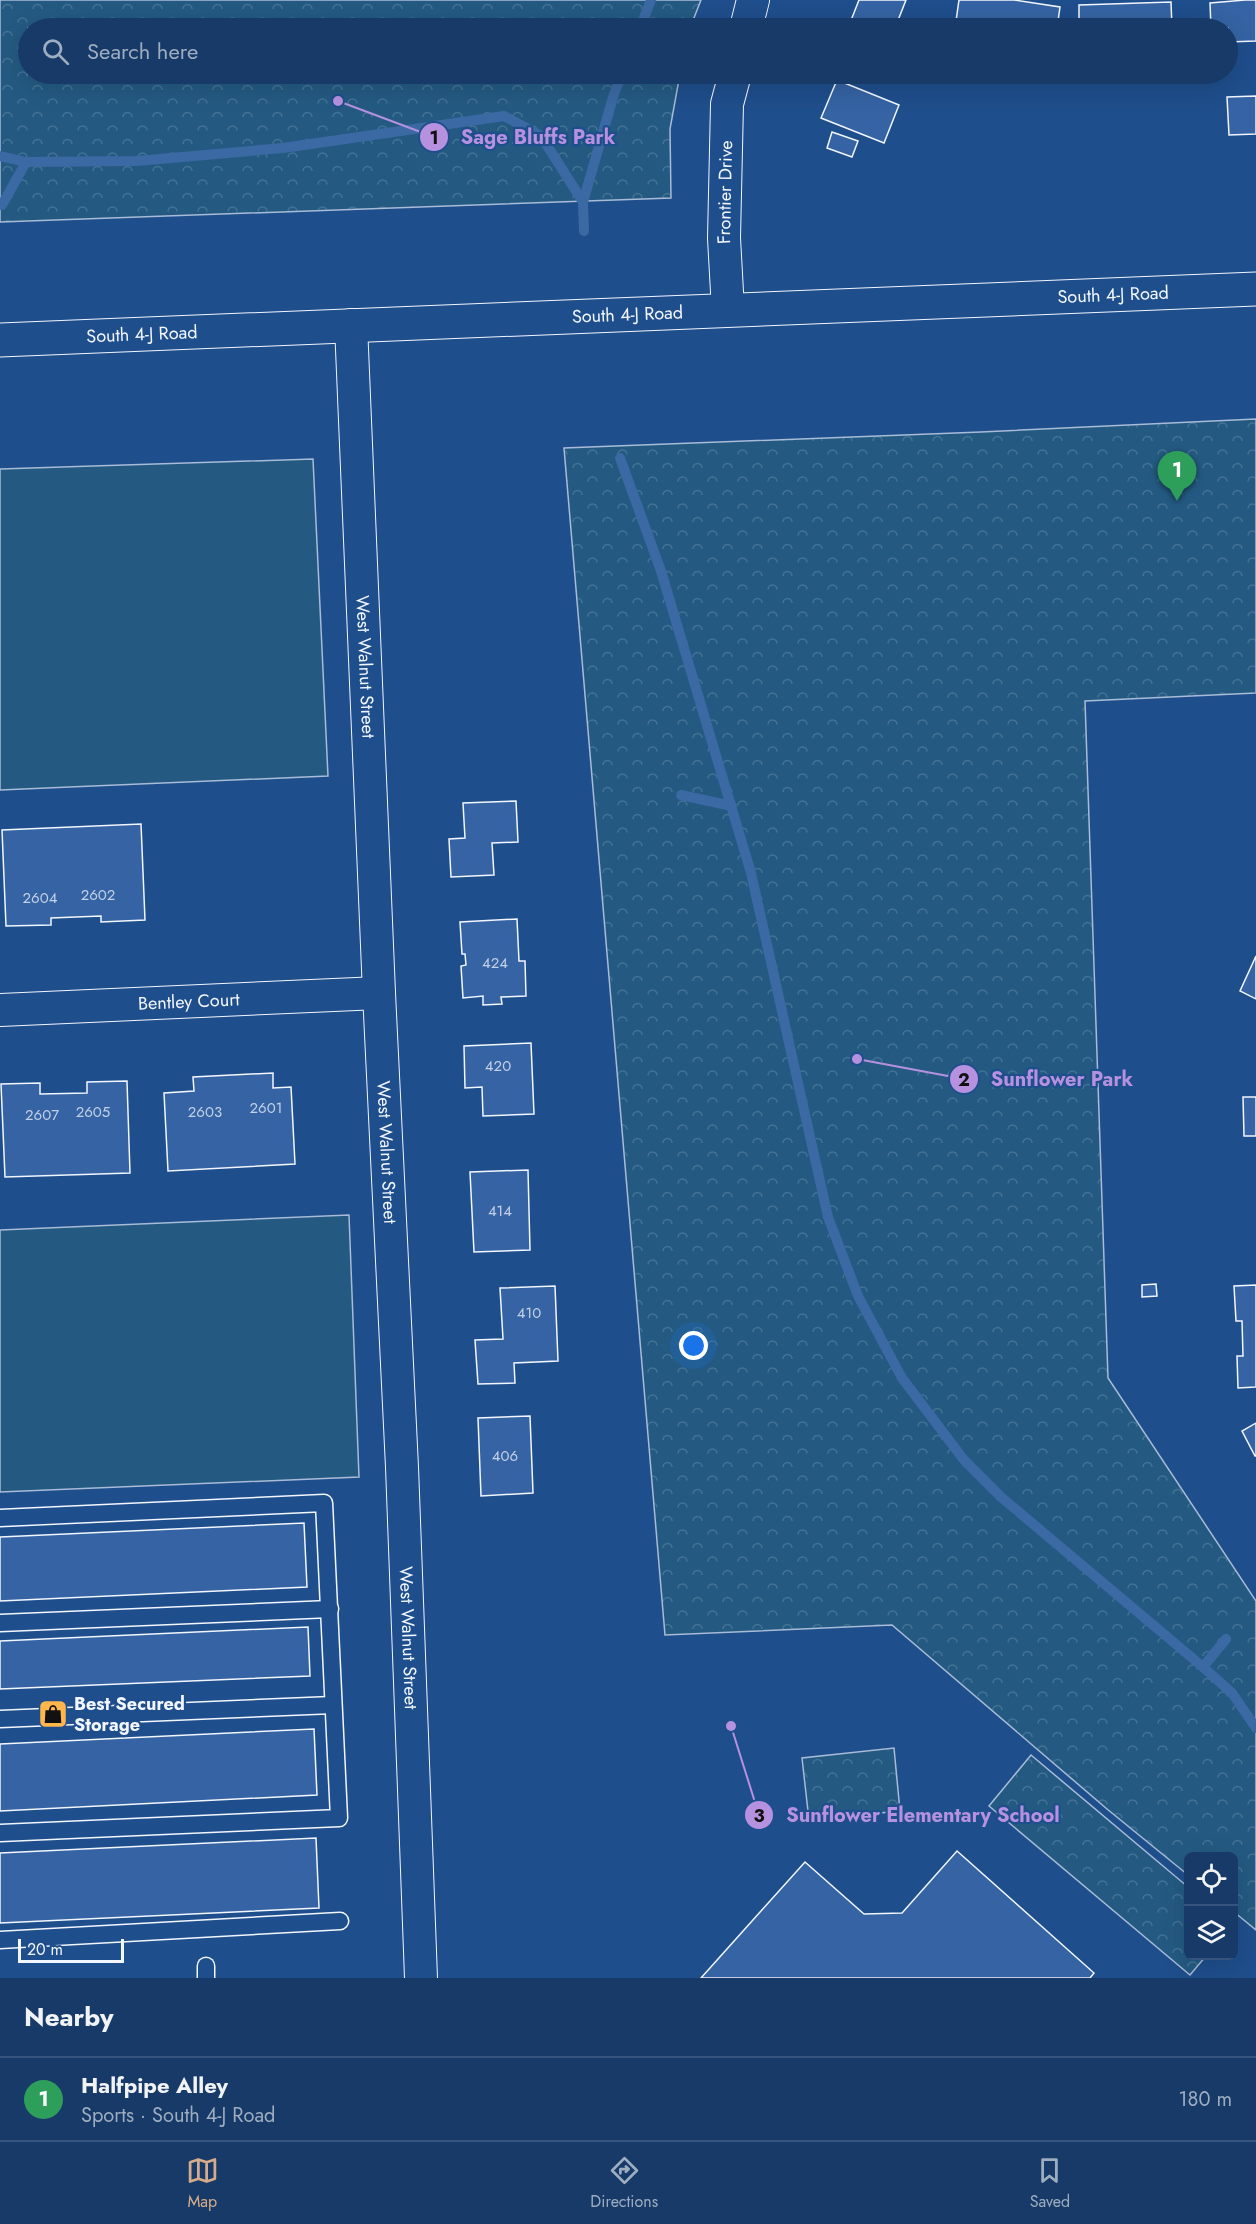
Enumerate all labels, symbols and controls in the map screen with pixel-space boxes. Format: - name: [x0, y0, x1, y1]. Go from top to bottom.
- search box: [18, 18, 1238, 84]
- icon: search: [39, 35, 72, 68]
- text: Search here: [87, 35, 198, 67]
- callout: Sage Bluffs Park: [419, 118, 628, 156]
- text: Sage Bluffs Park: [461, 123, 616, 152]
- text: 1: [429, 125, 439, 151]
- street label: Frontier Drive: [711, 140, 739, 245]
- street label: South 4-J Road: [1057, 280, 1169, 310]
- street label: South 4-J Road: [571, 299, 684, 330]
- street label: South 4-J Road: [86, 319, 198, 349]
- pin: 1: [1158, 452, 1196, 501]
- street label: West Walnut Street: [349, 595, 381, 739]
- house number: 2602: [81, 884, 115, 906]
- house number: 2604: [23, 887, 58, 909]
- house number: 424: [482, 952, 508, 974]
- street label: Bentley Court: [137, 986, 241, 1017]
- house number: 420: [485, 1055, 511, 1077]
- callout: Sunflower Park: [949, 1060, 1145, 1098]
- text: Sunflower Park: [991, 1065, 1134, 1094]
- text: 2: [958, 1067, 970, 1093]
- street label: West Walnut Street: [370, 1080, 403, 1225]
- house number: 2601: [250, 1097, 282, 1119]
- house number: 2605: [76, 1101, 110, 1123]
- house number: 2603: [188, 1101, 222, 1123]
- house number: 2607: [25, 1104, 59, 1126]
- house number: 414: [488, 1200, 512, 1222]
- house number: 410: [517, 1302, 541, 1324]
- your location: [679, 1331, 708, 1360]
- house number: 406: [492, 1445, 518, 1467]
- street label: West Walnut Street: [393, 1566, 424, 1710]
- place label: Best Secured Storage: [74, 1691, 185, 1738]
- shop icon: Best Secured Storage: [37, 1698, 69, 1730]
- callout: Sunflower Elementary School: [744, 1796, 1071, 1834]
- text: Sunflower Elementary School: [786, 1801, 1060, 1830]
- text: 3: [753, 1803, 765, 1829]
- map controls: [1184, 1852, 1238, 1960]
- button: locate: [1184, 1852, 1238, 1906]
- button: layers: [1184, 1906, 1238, 1960]
- scale bar: [18, 1936, 124, 1964]
- text: 20 m: [27, 1938, 63, 1961]
- text: Nearby: [24, 1998, 113, 2036]
- text: Halfpipe Alley: [81, 2069, 228, 2101]
- text: 1: [38, 2085, 49, 2114]
- text: 180 m: [1178, 2085, 1232, 2114]
- text: Sports · South 4-J Road: [81, 2101, 275, 2130]
- tab: Map: [186, 2154, 219, 2213]
- tab: Directions: [590, 2154, 658, 2213]
- tab: Saved: [1030, 2154, 1070, 2213]

